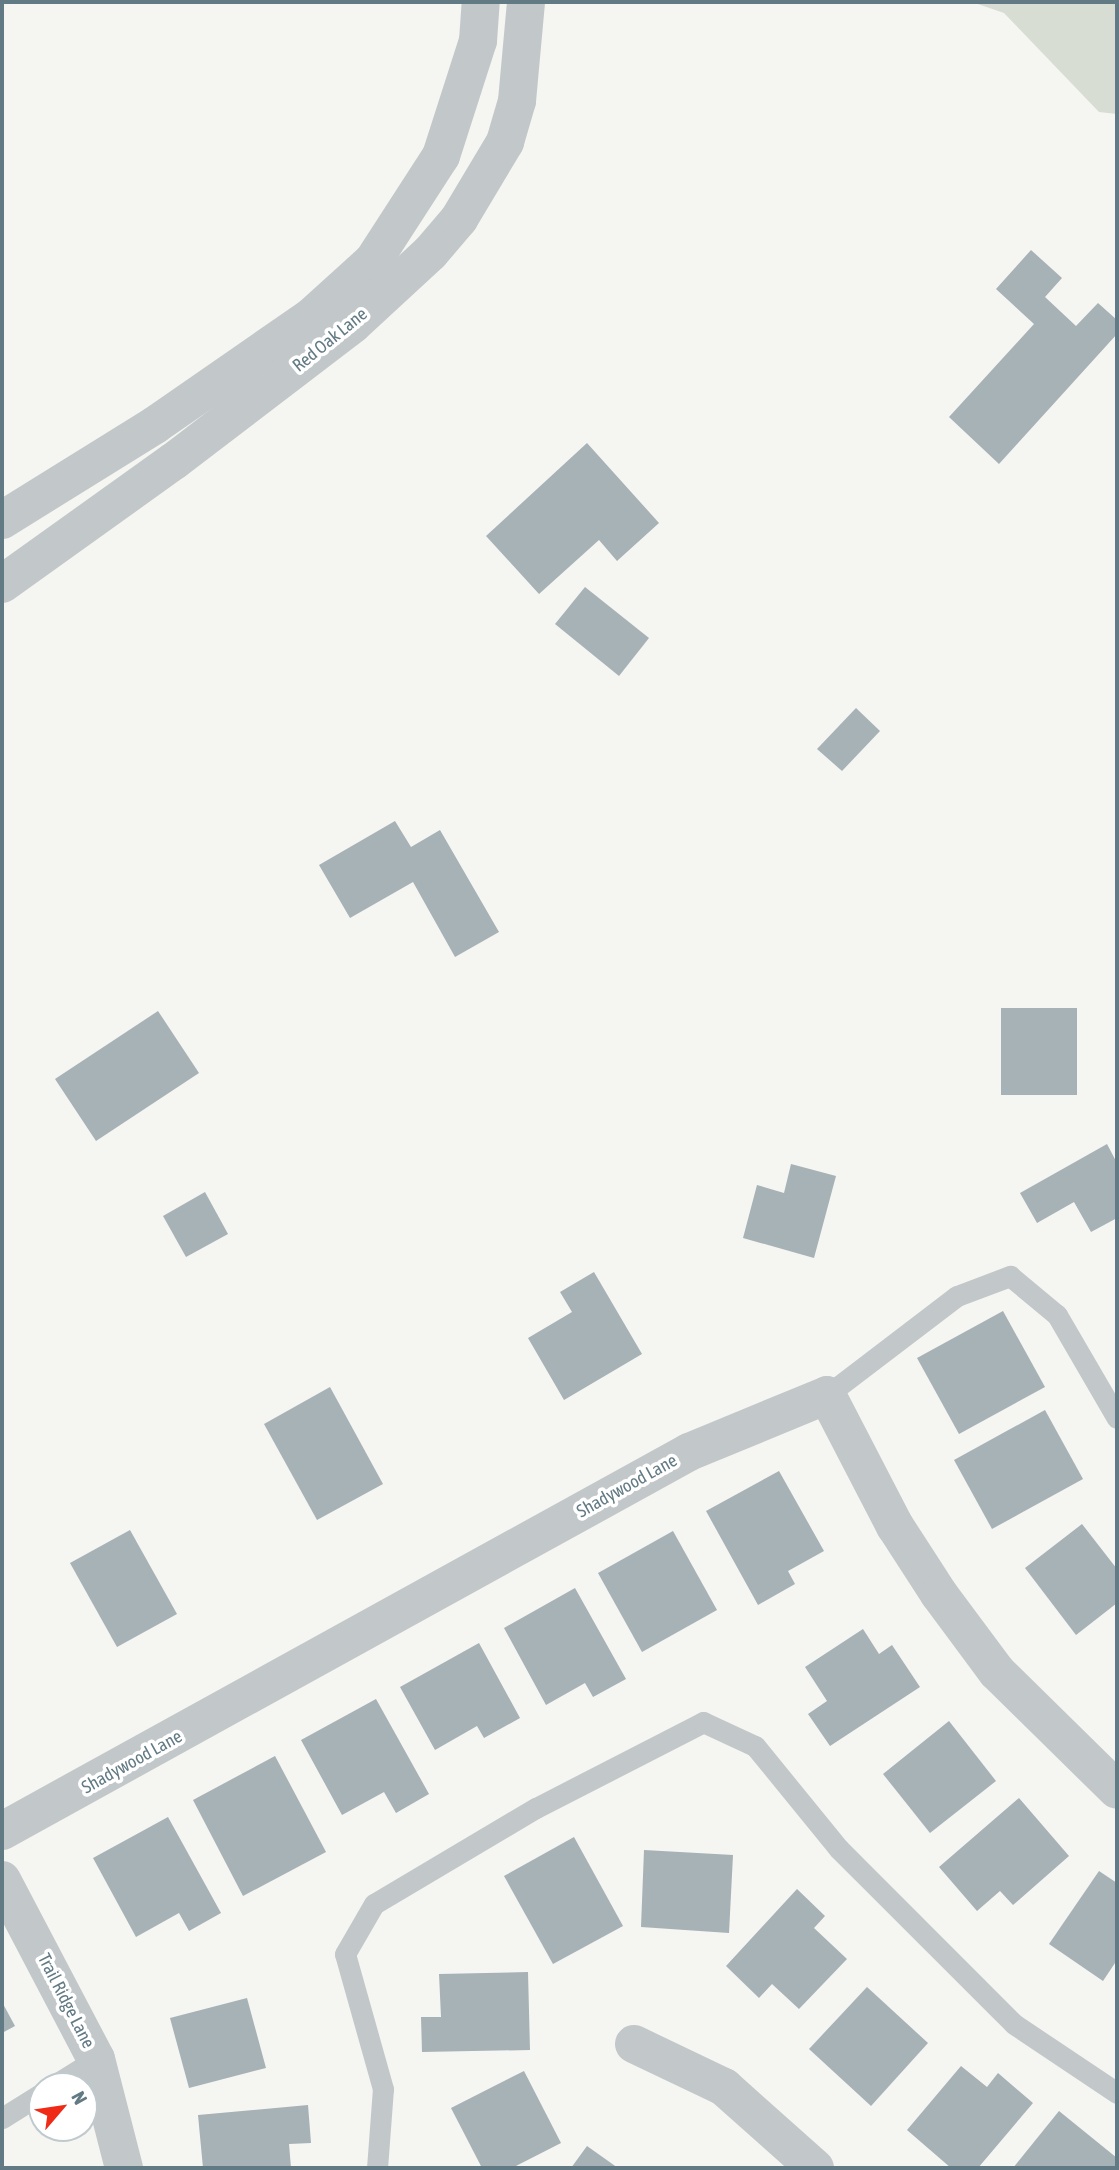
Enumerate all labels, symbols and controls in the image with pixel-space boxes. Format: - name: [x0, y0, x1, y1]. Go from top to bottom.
- street label: Red Oak Lane: [288, 303, 372, 377]
- street label: Shadywood Lane: [573, 1450, 681, 1522]
- street label: Shadywood Lane: [78, 1726, 186, 1798]
- street label: Trail Ridge Lane: [33, 1950, 99, 2052]
- north arrow: [28, 2072, 98, 2142]
- text: N: [67, 2088, 92, 2108]

